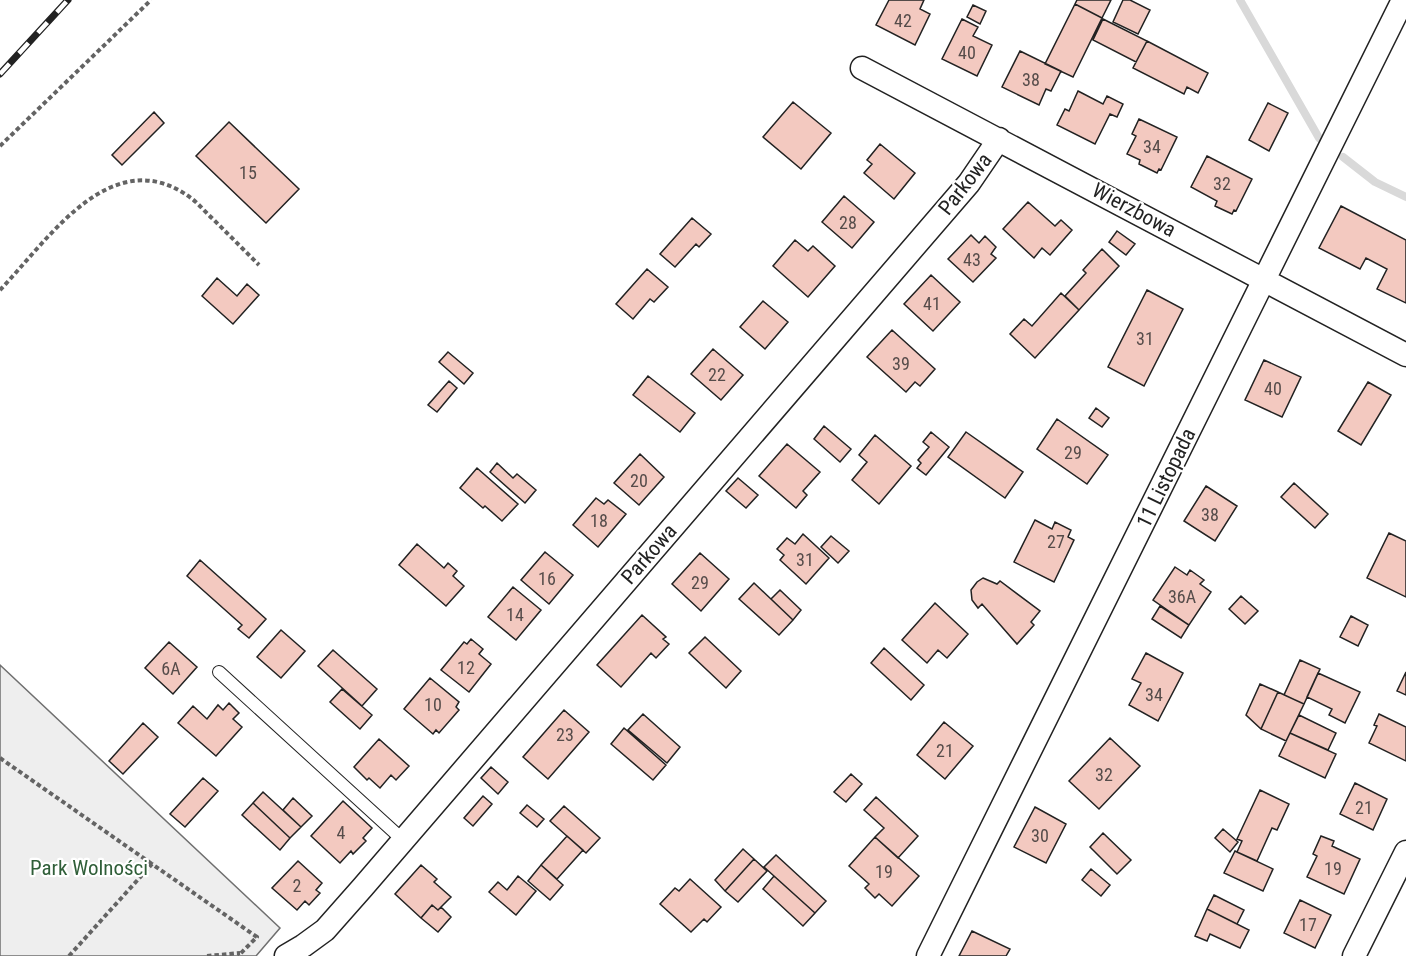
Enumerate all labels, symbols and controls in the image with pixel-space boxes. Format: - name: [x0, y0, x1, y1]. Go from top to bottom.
- house number: 42: [894, 10, 912, 31]
- house number: 40: [958, 42, 976, 63]
- house number: 38: [1022, 69, 1040, 90]
- house number: 34: [1143, 136, 1161, 157]
- street label: Parkowa: [933, 148, 997, 220]
- house number: 15: [239, 162, 257, 183]
- house number: 32: [1213, 173, 1231, 194]
- street label: Wierzbowa: [1088, 178, 1180, 242]
- house number: 28: [839, 212, 857, 233]
- house number: 43: [963, 249, 981, 270]
- house number: 41: [923, 293, 941, 314]
- house number: 31: [1136, 328, 1154, 349]
- house number: 39: [892, 353, 910, 374]
- house number: 22: [708, 364, 726, 385]
- house number: 40: [1264, 378, 1282, 399]
- street label: 11 Listopada: [1132, 424, 1200, 532]
- house number: 29: [1064, 442, 1082, 463]
- house number: 20: [630, 470, 648, 491]
- house number: 38: [1201, 504, 1219, 525]
- house number: 18: [590, 510, 608, 531]
- street label: Parkowa: [616, 519, 682, 589]
- house number: 27: [1047, 531, 1065, 552]
- house number: 31: [796, 549, 814, 570]
- house number: 16: [538, 568, 556, 589]
- house number: 29: [691, 572, 709, 593]
- house number: 36A: [1168, 586, 1197, 607]
- house number: 14: [506, 604, 524, 625]
- house number: 12: [457, 657, 475, 678]
- house number: 6A: [161, 658, 181, 679]
- house number: 34: [1145, 684, 1163, 705]
- house number: 10: [424, 694, 442, 715]
- house number: 23: [556, 724, 574, 745]
- house number: 21: [936, 740, 954, 761]
- house number: 32: [1095, 764, 1113, 785]
- house number: 21: [1355, 797, 1373, 818]
- house number: 4: [337, 822, 346, 843]
- house number: 30: [1031, 825, 1049, 846]
- park label: Park Wolności: [30, 856, 148, 880]
- house number: 19: [1324, 858, 1342, 879]
- house number: 19: [875, 861, 893, 882]
- house number: 2: [293, 875, 302, 896]
- house number: 17: [1299, 914, 1317, 935]

